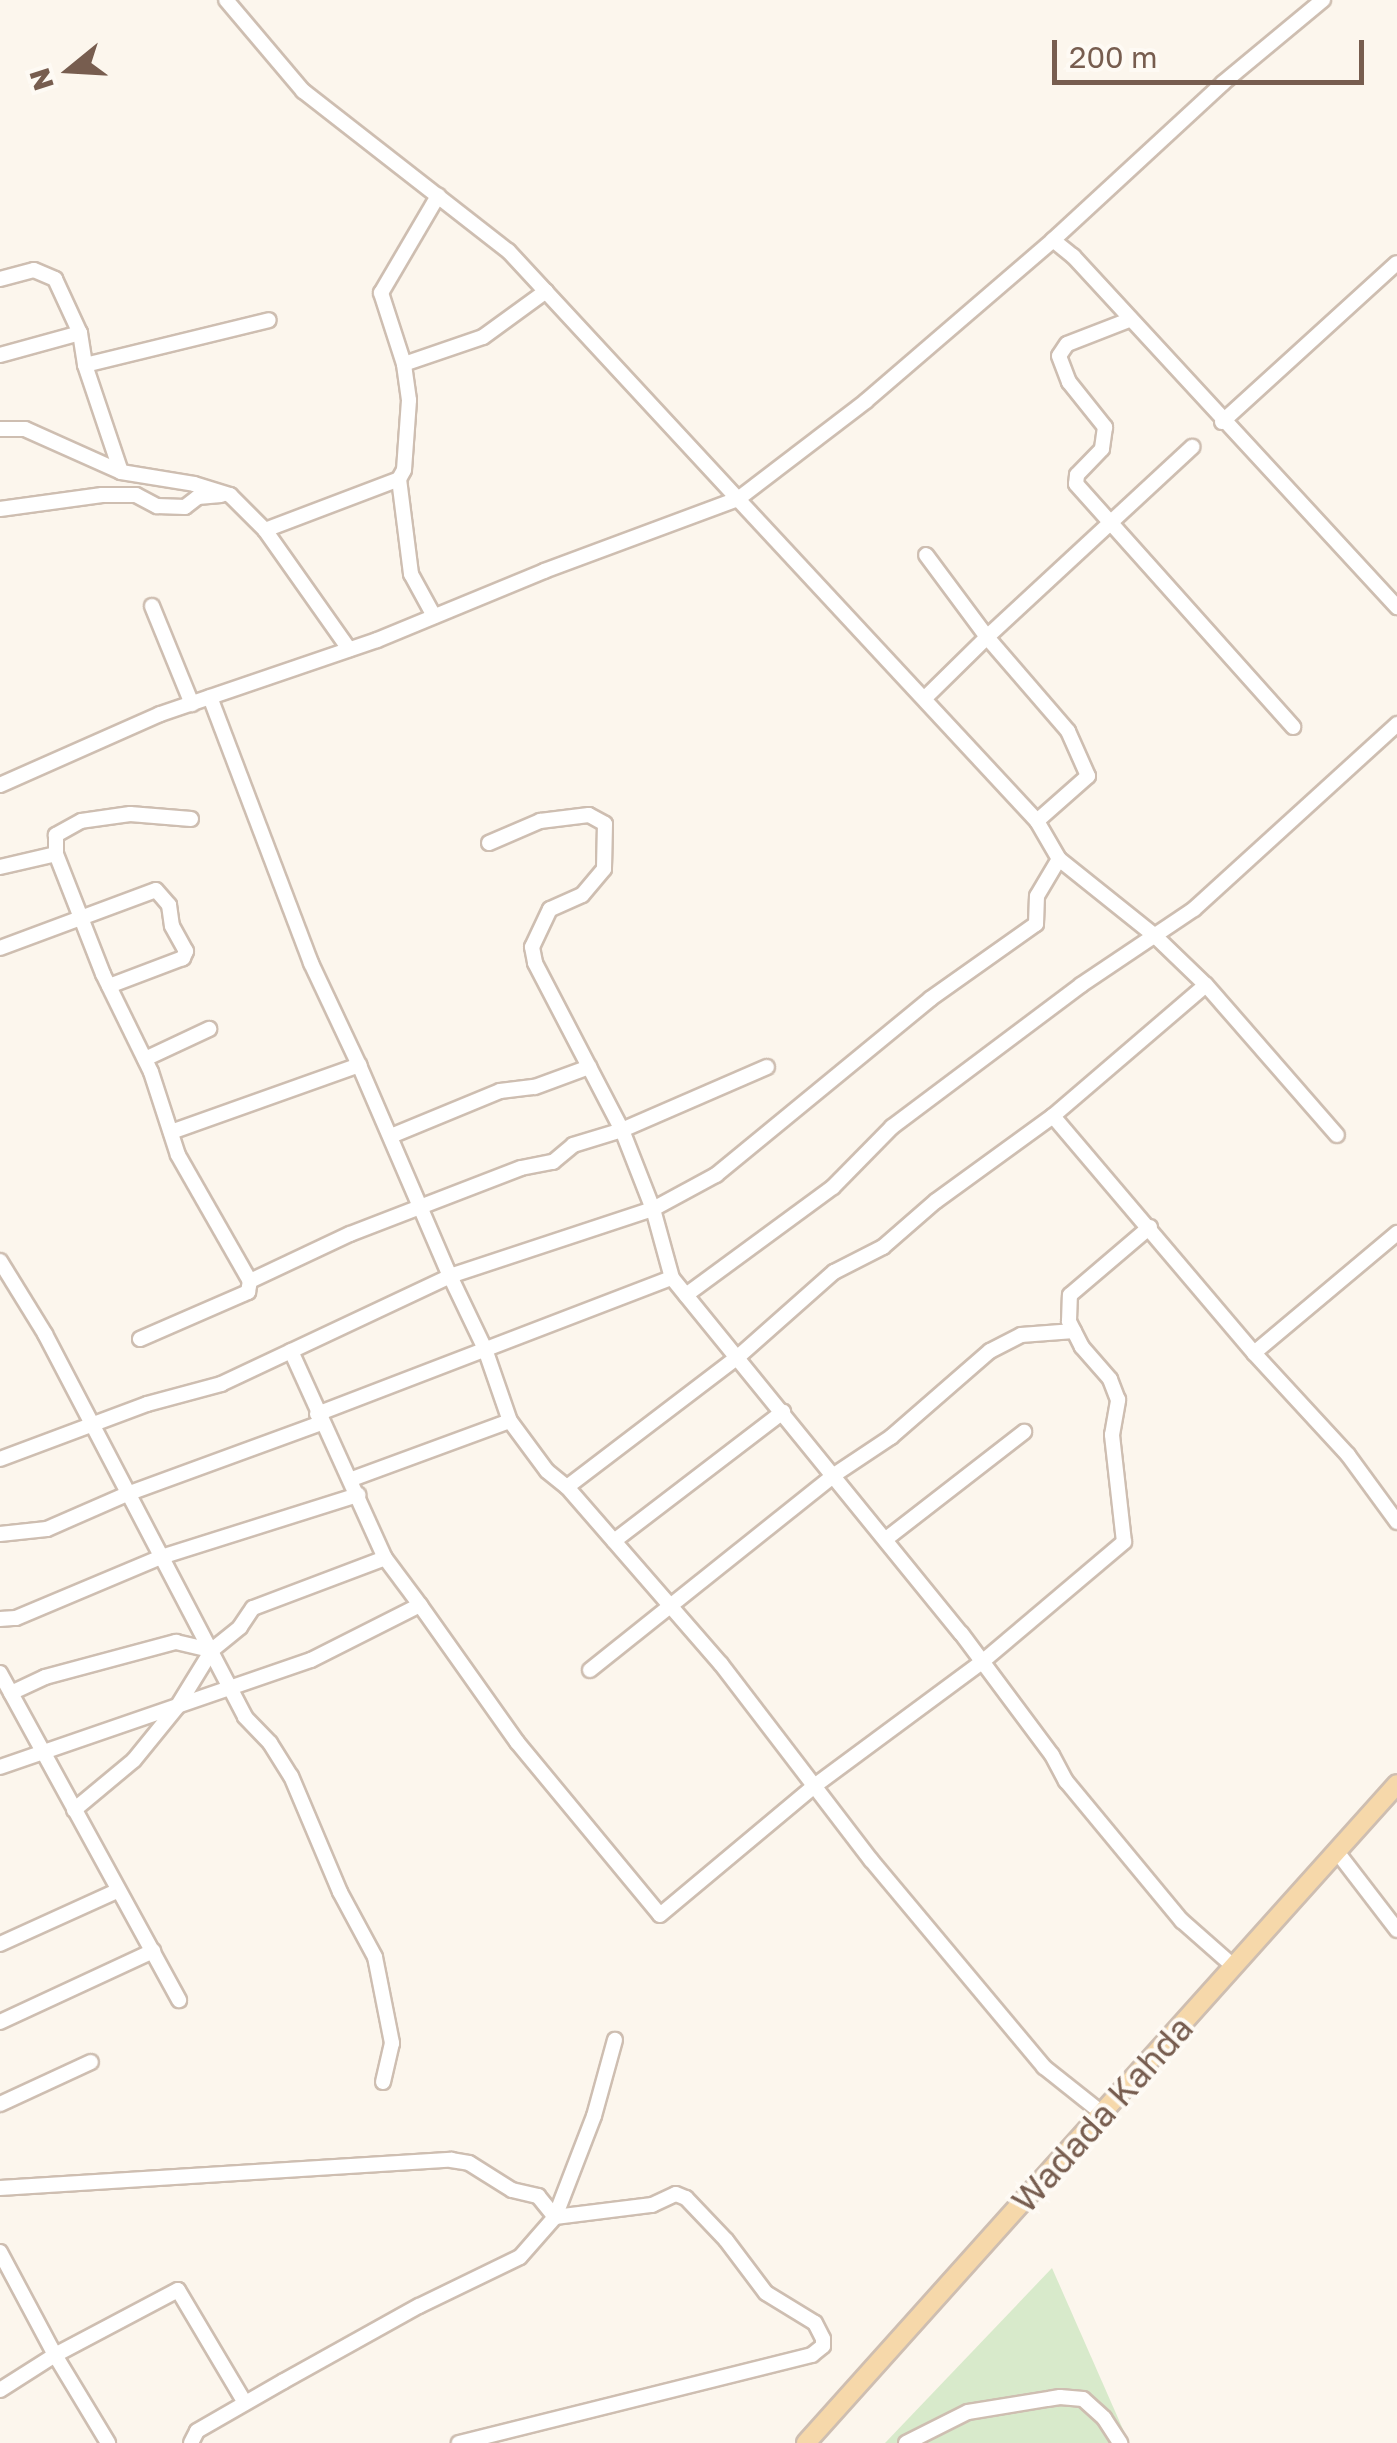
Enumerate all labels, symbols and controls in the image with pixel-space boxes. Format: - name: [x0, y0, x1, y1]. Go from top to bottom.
- north arrow: [20, 20, 120, 120]
- scale bar: [1057, 20, 1370, 82]
- text: 200 m: [1069, 39, 1158, 75]
- text: N: [22, 64, 60, 95]
- street label: Wadada Kahda: [1003, 2007, 1201, 2221]

